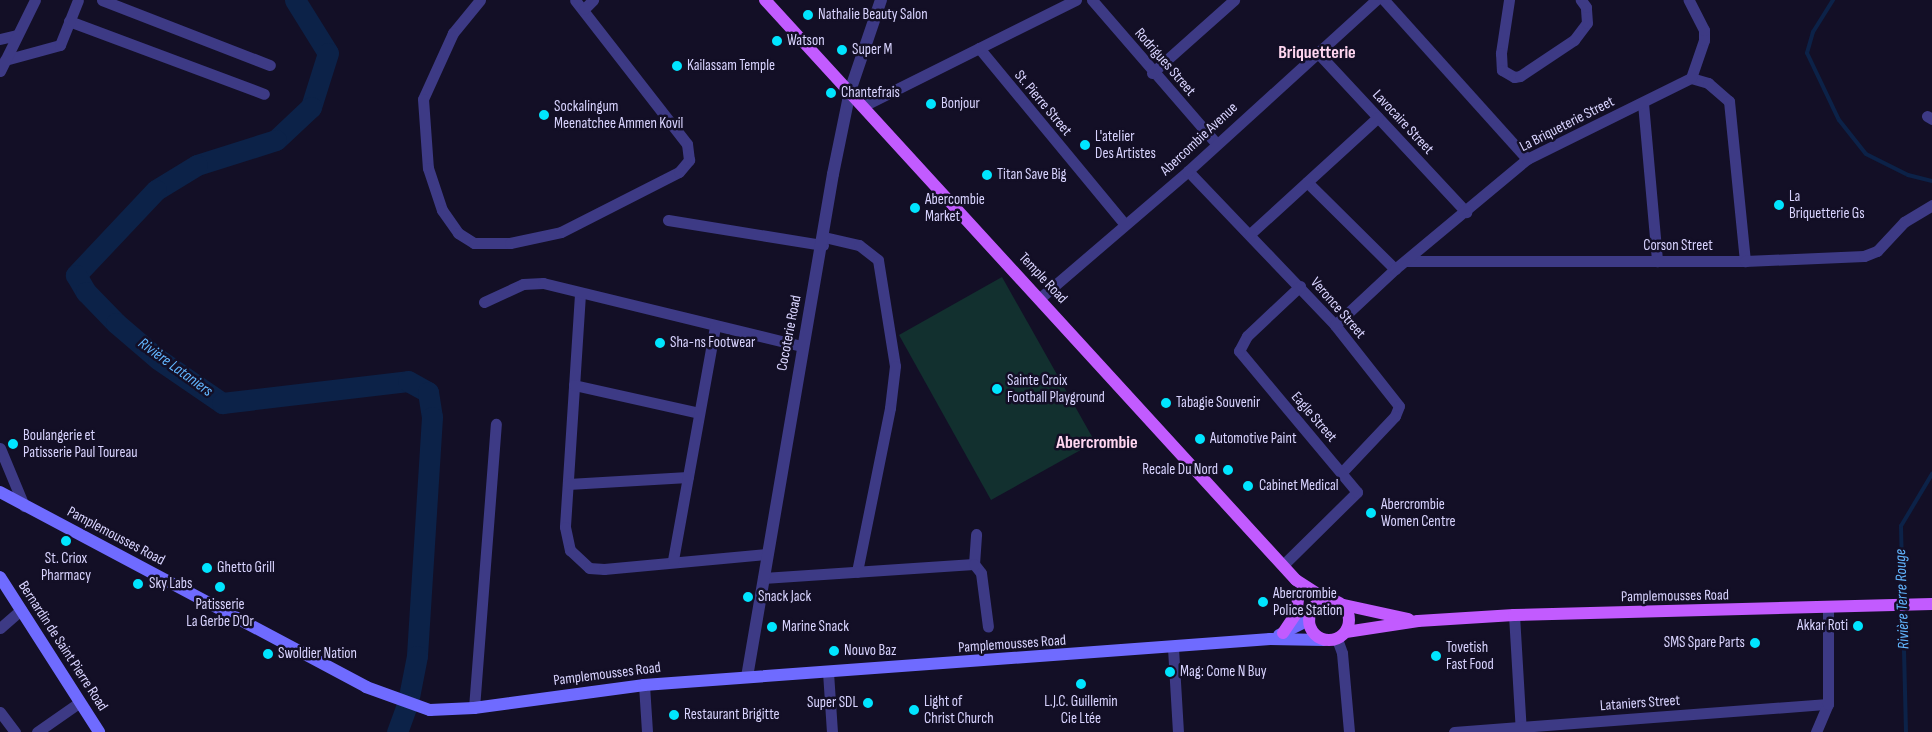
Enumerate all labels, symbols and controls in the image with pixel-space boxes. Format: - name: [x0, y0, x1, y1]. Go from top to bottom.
- place label: Nathalie Beauty Salon: [818, 6, 928, 24]
- marker: Nathalie Beauty Salon: [802, 9, 814, 21]
- street label: Rodrigues Street: [1131, 24, 1199, 100]
- place label: Watson: [787, 32, 825, 50]
- marker: Watson: [771, 35, 783, 47]
- place label: Super M: [852, 41, 893, 59]
- district label: Briquetterie: [1278, 42, 1356, 64]
- marker: Super M: [836, 44, 848, 56]
- place label: Kailassam Temple: [687, 57, 775, 75]
- marker: Kailassam Temple: [671, 60, 683, 72]
- street label: St. Pierre Street: [1010, 67, 1076, 139]
- place label: Chantefrais: [841, 84, 900, 102]
- street label: Lavocaire Street: [1369, 86, 1437, 158]
- marker: Chantefrais: [825, 87, 837, 99]
- street label: La Briqueterie Street: [1517, 92, 1617, 156]
- place label: Bonjour: [941, 95, 980, 113]
- place label: Sockalingum Meenatchee Ammen Kovil: [554, 97, 683, 132]
- marker: Bonjour: [925, 98, 937, 110]
- street label: Abercombie Avenue: [1157, 99, 1241, 179]
- marker: Sockalingum Meenatchee Ammen Kovil: [538, 109, 550, 121]
- place label: L'atelier Des Artistes: [1095, 127, 1156, 162]
- marker: L'atelier Des Artistes: [1079, 139, 1091, 151]
- place label: Titan Save Big: [997, 166, 1067, 184]
- marker: Titan Save Big: [981, 169, 993, 181]
- place label: La Briquetterie Gs: [1789, 187, 1865, 222]
- place label: Abercombie Market: [925, 190, 985, 225]
- marker: La Briquetterie Gs: [1773, 199, 1785, 211]
- marker: Abercombie Market: [909, 202, 921, 214]
- street label: Corson Street: [1643, 237, 1713, 255]
- street label: Temple Road: [1015, 249, 1071, 307]
- street label: Veronce Street: [1307, 274, 1369, 342]
- street label: Cocoterie Road: [773, 294, 805, 372]
- place label: Sha-ns Footwear: [670, 334, 755, 352]
- water label: Rivière Lataniers: [134, 335, 216, 401]
- marker: Sha-ns Footwear: [654, 337, 666, 349]
- place label: Sainte Croix Football Playground: [1007, 371, 1105, 406]
- marker: Sainte Croix Football Playground: [991, 383, 1003, 395]
- street label: Eagle Street: [1287, 388, 1341, 446]
- place label: Tabagie Souvenir: [1176, 394, 1260, 412]
- marker: Tabagie Souvenir: [1160, 397, 1172, 409]
- place label: Boulangerie et Patisserie Paul Toureau: [23, 426, 138, 461]
- place label: Automotive Paint: [1210, 430, 1296, 448]
- district label: Abercrombie: [1056, 432, 1138, 454]
- marker: Automotive Paint: [1194, 433, 1206, 445]
- marker: Boulangerie et Patisserie Paul Toureau: [7, 438, 19, 450]
- place label: Recale Du Nord: [1142, 461, 1218, 479]
- marker: Recale Du Nord: [1222, 464, 1234, 476]
- place label: Cabinet Medical: [1259, 477, 1339, 495]
- marker: Cabinet Medical: [1241, 479, 1255, 493]
- place label: Abercrombie Women Centre: [1381, 495, 1456, 530]
- street label: Pamplemousses Road: [64, 503, 168, 569]
- marker: Abercrombie Women Centre: [1365, 507, 1377, 519]
- marker: St. Criox Pharmacy: [60, 535, 72, 547]
- place label: St. Criox Pharmacy: [41, 549, 91, 584]
- water label: Rivière Terre Rouge: [1892, 549, 1914, 649]
- place label: Ghetto Grill: [217, 559, 275, 577]
- marker: Ghetto Grill: [201, 562, 213, 574]
- place label: Sky Labs: [149, 575, 192, 593]
- marker: Sky Labs: [131, 577, 145, 591]
- street label: Bernardin de Saint Pierre Road: [14, 578, 112, 714]
- marker: Patisserie La Gerbe D'Or: [214, 581, 226, 593]
- place label: Abercrombie Police Station: [1273, 584, 1343, 619]
- street label: Pamplemousses Road: [1621, 586, 1729, 606]
- place label: Snack Jack: [758, 588, 811, 606]
- marker: Snack Jack: [742, 591, 754, 603]
- place label: Patisserie La Gerbe D'Or: [186, 595, 254, 630]
- marker: Abercrombie Police Station: [1257, 596, 1269, 608]
- place label: Akkar Roti: [1797, 617, 1848, 635]
- place label: Marine Snack: [782, 618, 849, 636]
- marker: Akkar Roti: [1852, 620, 1864, 632]
- marker: Marine Snack: [766, 621, 778, 633]
- street label: Pamplemousses Road: [957, 631, 1067, 657]
- place label: SMS Spare Parts: [1664, 634, 1745, 652]
- marker: SMS Spare Parts: [1749, 637, 1761, 649]
- place label: Tovetish Fast Food: [1446, 638, 1494, 673]
- place label: Nouvo Baz: [844, 642, 896, 660]
- place label: Swoldier Nation: [278, 645, 357, 663]
- marker: Nouvo Baz: [828, 645, 840, 657]
- marker: Swoldier Nation: [262, 648, 274, 660]
- marker: Tovetish Fast Food: [1430, 650, 1442, 662]
- street label: Pamplemousses Road: [552, 658, 662, 690]
- place label: Mag: Come N Buy: [1180, 663, 1266, 681]
- marker: Mag: Come N Buy: [1164, 666, 1176, 678]
- marker: L.J.C. Guillemin Cie Ltée: [1075, 678, 1087, 690]
- street label: Lataniers Street: [1599, 691, 1681, 715]
- place label: Light of Christ Church: [924, 692, 994, 727]
- place label: L.J.C. Guillemin Cie Ltée: [1044, 692, 1118, 727]
- place label: Super SDL: [807, 694, 858, 712]
- marker: Super SDL: [862, 697, 874, 709]
- marker: Light of Christ Church: [908, 704, 920, 716]
- place label: Restaurant Brigitte: [684, 706, 780, 724]
- marker: Restaurant Brigitte: [668, 709, 680, 721]

